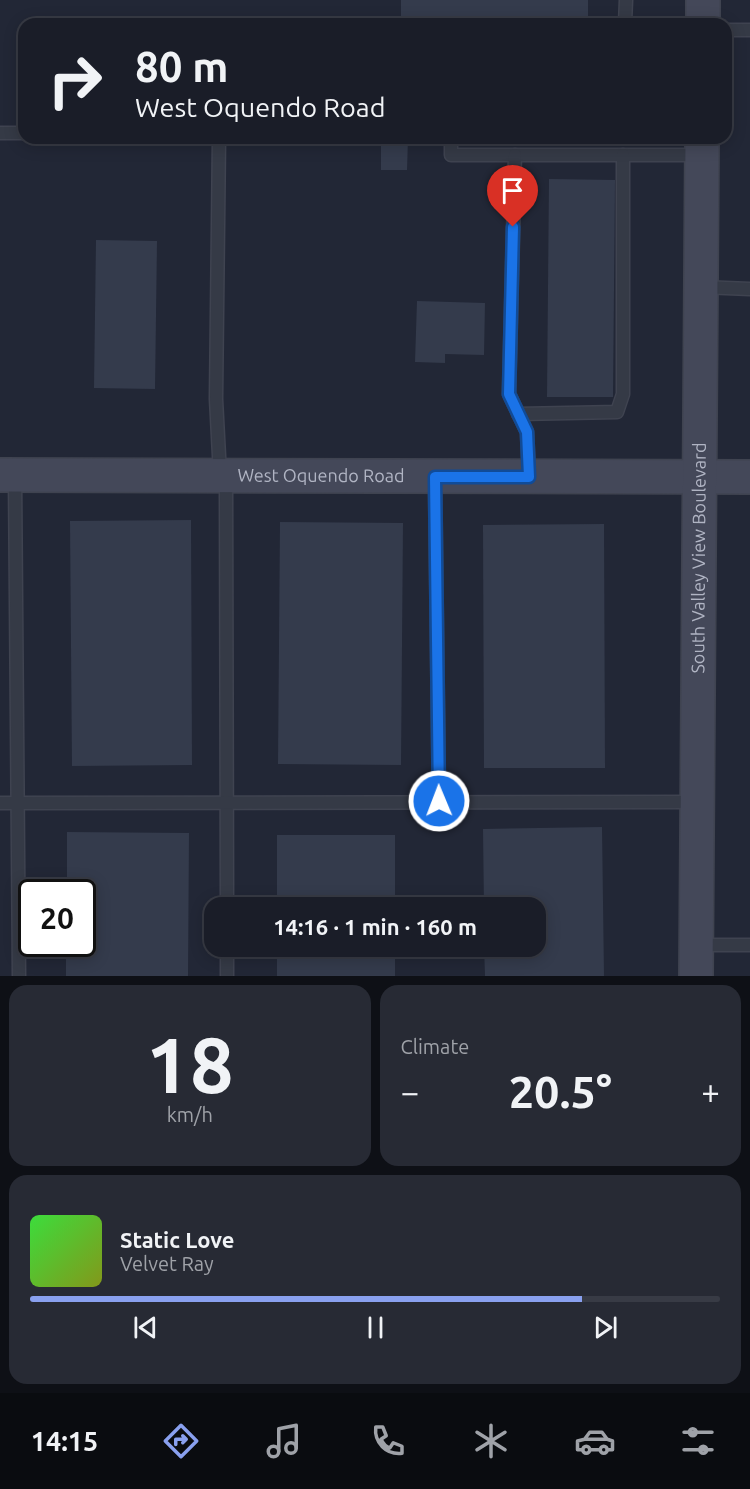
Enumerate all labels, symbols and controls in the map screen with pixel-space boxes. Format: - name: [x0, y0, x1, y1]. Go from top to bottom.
- icon: right: [36, 42, 114, 120]
- text: 80 m: [135, 43, 229, 90]
- text: West Oquendo Road: [135, 92, 385, 122]
- pin: [487, 165, 538, 227]
- icon: arrive: [496, 174, 529, 207]
- street label: South Valley View Boulevard: [687, 442, 709, 674]
- street label: West Oquendo Road: [237, 465, 405, 485]
- position arrow: [407, 769, 471, 833]
- speed limit sign: 20: [18, 879, 96, 957]
- text: 14:16 · 1 min · 160 m: [273, 914, 477, 939]
- text: 18: [146, 1020, 234, 1108]
- text: Climate: [401, 1035, 469, 1058]
- text: 20.5°: [509, 1066, 612, 1117]
- text: −: [401, 1073, 419, 1110]
- text: +: [701, 1073, 720, 1110]
- text: km/h: [167, 1103, 213, 1126]
- text: Static Love: [120, 1227, 235, 1252]
- text: Velvet Ray: [120, 1252, 214, 1275]
- icon: previous: [129, 1311, 162, 1344]
- icon: pause: [359, 1311, 392, 1344]
- icon: next: [589, 1311, 622, 1344]
- icon: directions: [160, 1420, 202, 1462]
- icon: music: [263, 1420, 305, 1462]
- icon: phone: [367, 1420, 409, 1462]
- icon: climate: [470, 1420, 512, 1462]
- icon: car: [574, 1420, 616, 1462]
- icon: filters: [677, 1420, 719, 1462]
- text: 14:15: [31, 1426, 98, 1456]

